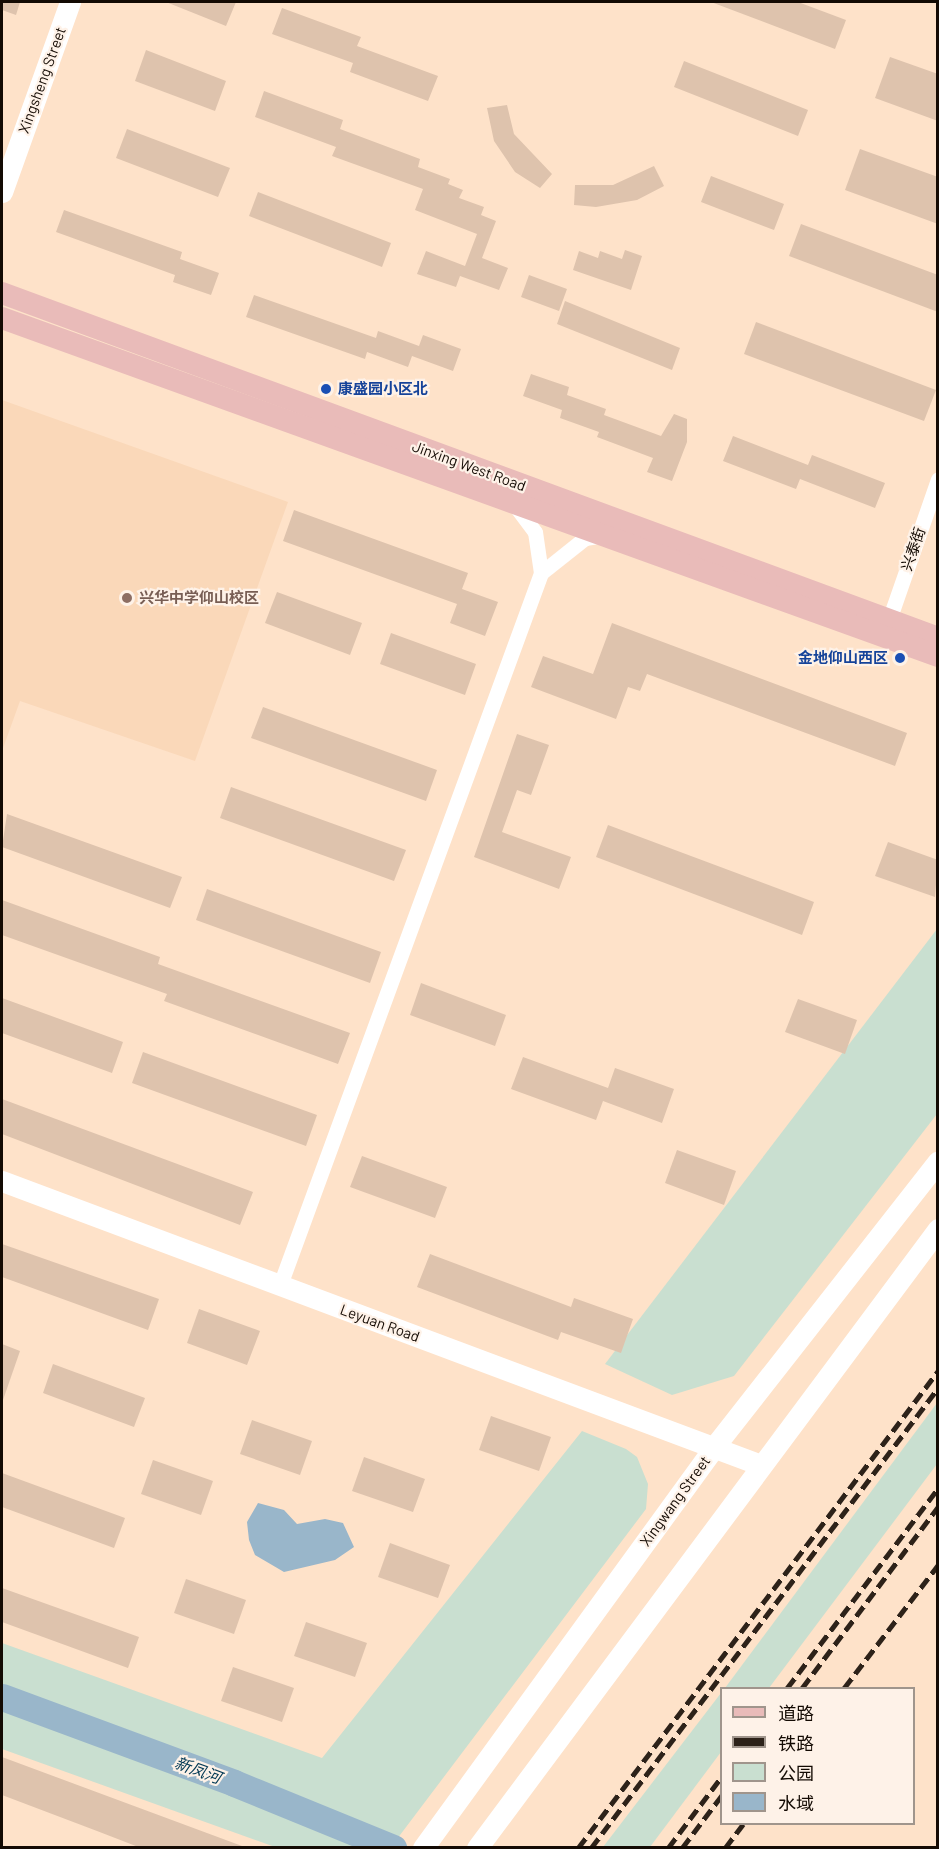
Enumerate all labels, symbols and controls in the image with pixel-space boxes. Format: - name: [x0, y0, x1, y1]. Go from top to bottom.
- street label: Xingsheng Street: [14, 24, 70, 136]
- place label: 康盛园小区北: [338, 380, 428, 398]
- marker: 康盛园小区北: [319, 382, 333, 396]
- street label: Jinxing West Road: [410, 437, 528, 495]
- street label: 兴泰街: [897, 525, 929, 573]
- place label: 兴华中学仰山校区: [139, 589, 259, 607]
- marker: 兴华中学仰山校区: [120, 591, 134, 605]
- place label: 金地仰山西区: [798, 649, 888, 667]
- marker: 金地仰山西区: [893, 651, 907, 665]
- street label: Leyuan Road: [338, 1300, 422, 1346]
- street label: Xingwang Street: [636, 1452, 714, 1550]
- legend: [720, 1687, 915, 1825]
- text: 道路: [778, 1702, 814, 1724]
- text: 铁路: [778, 1732, 814, 1754]
- water label: 新凤河: [172, 1753, 224, 1787]
- text: 公园: [778, 1762, 814, 1784]
- text: 水域: [778, 1792, 814, 1814]

